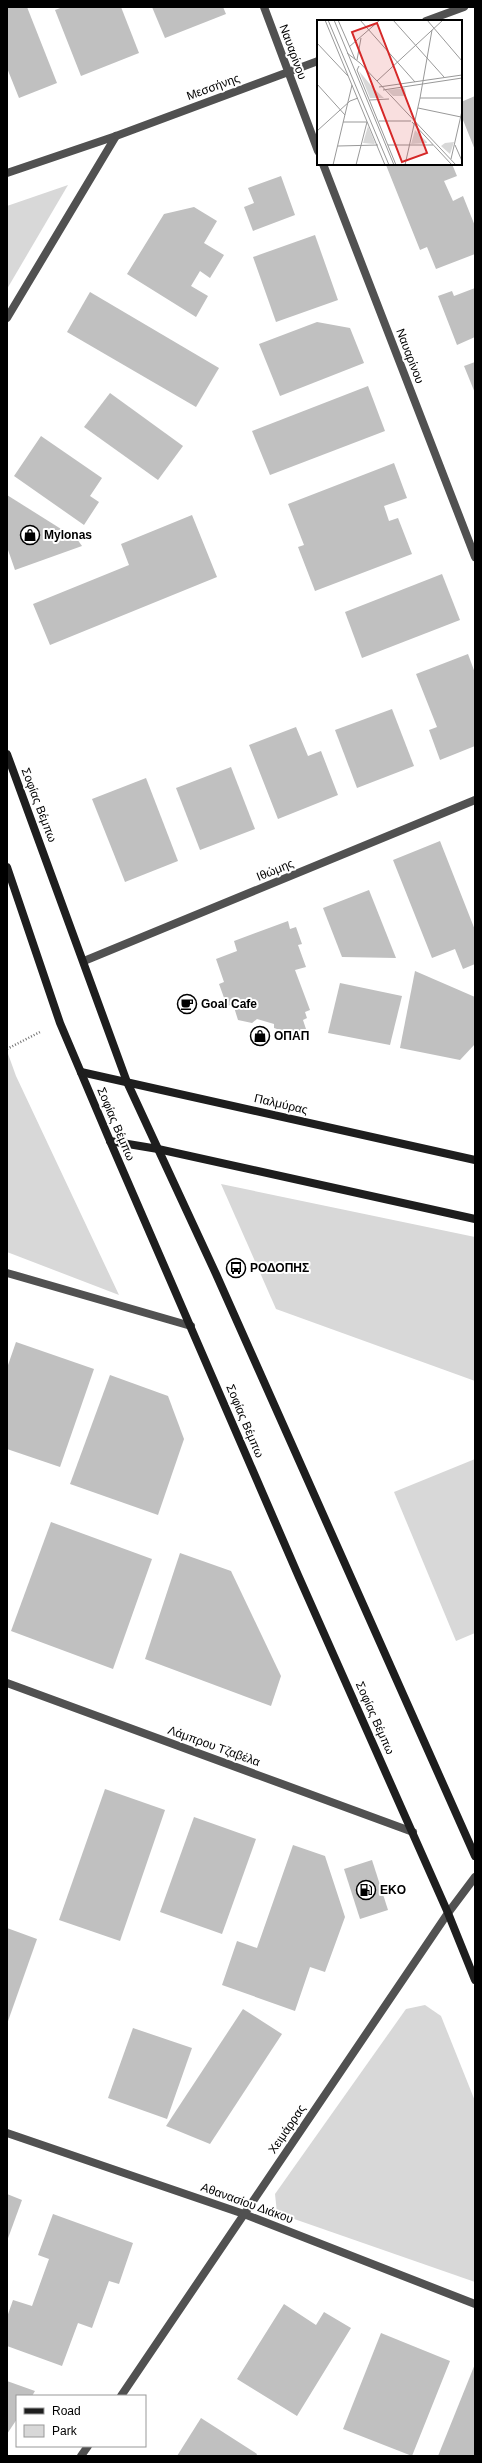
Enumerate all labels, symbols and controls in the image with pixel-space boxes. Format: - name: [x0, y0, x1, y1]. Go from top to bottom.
- inset map: [317, 20, 462, 165]
- street label: Ναυαρίνου: [277, 22, 309, 82]
- street label: Μεσσήνης: [185, 71, 242, 103]
- street label: Ναυαρίνου: [393, 326, 427, 386]
- shop icon: Mylonas: [19, 524, 41, 546]
- place label: Mylonas: [44, 528, 92, 542]
- street label: Σοφίας Βέμπω: [18, 766, 60, 844]
- street label: Ιθώμης: [254, 856, 296, 884]
- cafe icon: Goal Cafe: [176, 993, 198, 1015]
- place label: Goal Cafe: [201, 997, 257, 1011]
- shop icon: ΟΠΑΠ: [249, 1025, 271, 1047]
- place label: ΟΠΑΠ: [274, 1029, 309, 1043]
- street label: Σοφίας Βέμπω: [94, 1085, 138, 1163]
- street label: Παλμύρας: [253, 1091, 309, 1117]
- bus stop icon: ΡΟΔΟΠΗΣ: [225, 1257, 247, 1279]
- place label: ΡΟΔΟΠΗΣ: [250, 1261, 309, 1275]
- street label: Σοφίας Βέμπω: [223, 1382, 267, 1460]
- street label: Σοφίας Βέμπω: [353, 1679, 397, 1757]
- street label: Λάμπρου Τζαβέλα: [166, 1723, 262, 1769]
- fuel station icon: EKO: [355, 1879, 377, 1901]
- place label: EKO: [380, 1883, 406, 1897]
- street label: Χειμάρρας: [265, 2102, 309, 2156]
- street label: Αθανασίου Διάκου: [199, 2180, 295, 2226]
- legend: [16, 2395, 146, 2447]
- text: Road: [52, 2404, 81, 2418]
- text: Park: [52, 2424, 78, 2438]

